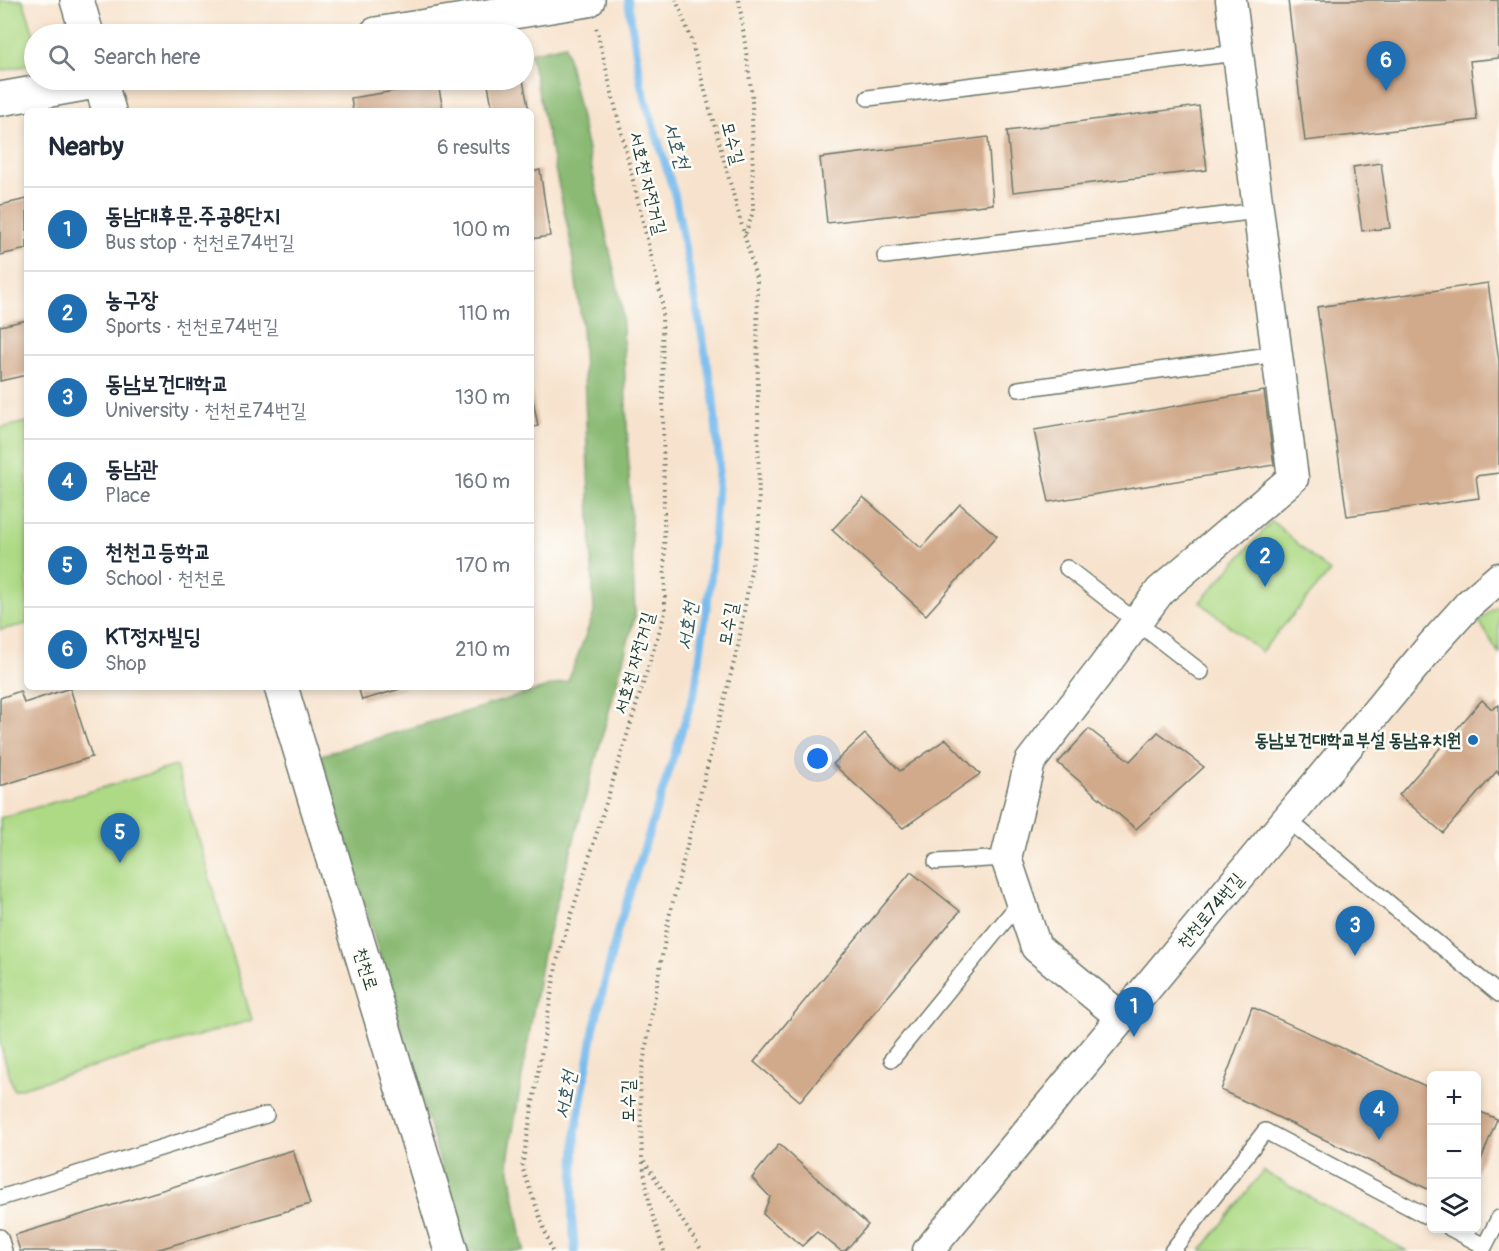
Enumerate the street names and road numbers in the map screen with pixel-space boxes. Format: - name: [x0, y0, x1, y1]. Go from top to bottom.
- street label: 모수길: [716, 119, 749, 168]
- street label: 서호천 자전거길: [624, 129, 672, 237]
- street label: 모수길: [713, 600, 744, 647]
- street label: 서호천 자전거길: [609, 609, 660, 717]
- street label: 천천로74번길: [1172, 868, 1249, 954]
- street label: 천천로: [348, 945, 383, 993]
- street label: 모수길: [617, 1079, 640, 1123]

